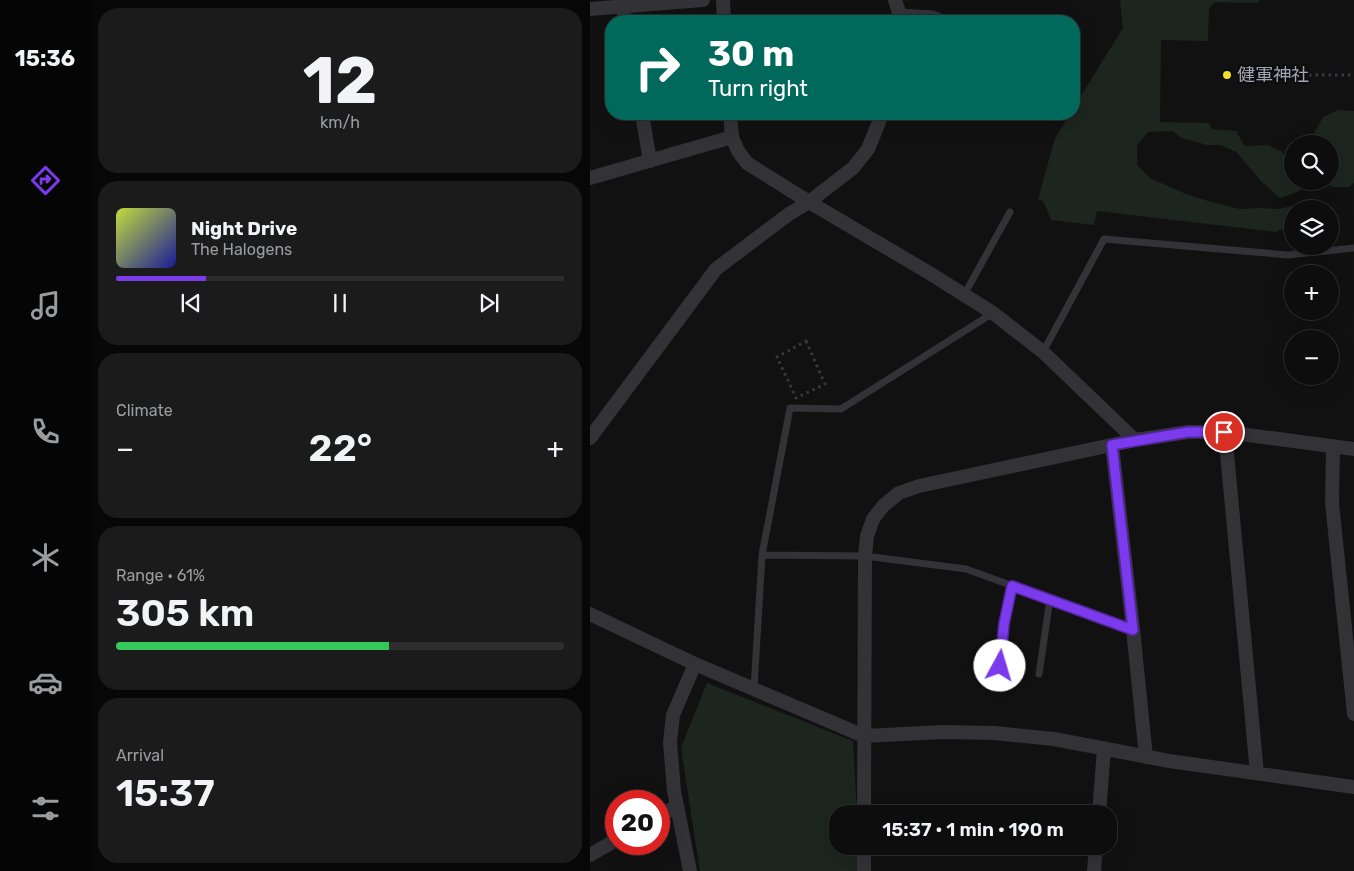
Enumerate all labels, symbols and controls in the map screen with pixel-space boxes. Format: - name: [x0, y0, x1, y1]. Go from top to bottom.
- text: 30 m: [708, 33, 794, 75]
- icon: right: [625, 35, 690, 100]
- text: 12: [303, 42, 377, 119]
- text: 15:36: [15, 45, 75, 72]
- place label: 健軍神社: [1237, 64, 1309, 86]
- marker: 健軍神社: [1221, 69, 1233, 81]
- text: Turn right: [708, 75, 808, 102]
- text: km/h: [320, 113, 360, 132]
- map controls: [1284, 135, 1339, 385]
- button: search: [1284, 135, 1339, 190]
- icon: directions: [28, 163, 63, 198]
- button: layers: [1284, 200, 1339, 255]
- text: Night Drive: [191, 217, 297, 240]
- text: The Halogens: [191, 240, 292, 259]
- button: +: [1284, 265, 1339, 320]
- icon: music: [28, 288, 63, 323]
- icon: previous: [177, 289, 205, 317]
- icon: pause: [326, 289, 354, 317]
- icon: next: [475, 289, 503, 317]
- button: −: [1284, 330, 1339, 385]
- text: Climate: [116, 401, 173, 420]
- pin: [1203, 411, 1245, 453]
- icon: phone: [28, 414, 63, 449]
- icon: arrive: [1210, 418, 1238, 446]
- text: 22°: [309, 425, 372, 471]
- text: −: [116, 432, 134, 465]
- text: +: [547, 432, 564, 465]
- icon: climate: [28, 540, 63, 575]
- text: Range · 61%: [116, 566, 205, 585]
- text: 305 km: [116, 590, 254, 636]
- position arrow: [973, 639, 1025, 691]
- icon: car: [28, 665, 63, 700]
- text: Arrival: [116, 746, 164, 765]
- text: 15:37: [116, 770, 215, 816]
- speed limit sign: 20: [605, 790, 670, 855]
- icon: filters: [28, 791, 63, 826]
- text: 15:37 · 1 min · 190 m: [882, 818, 1064, 841]

